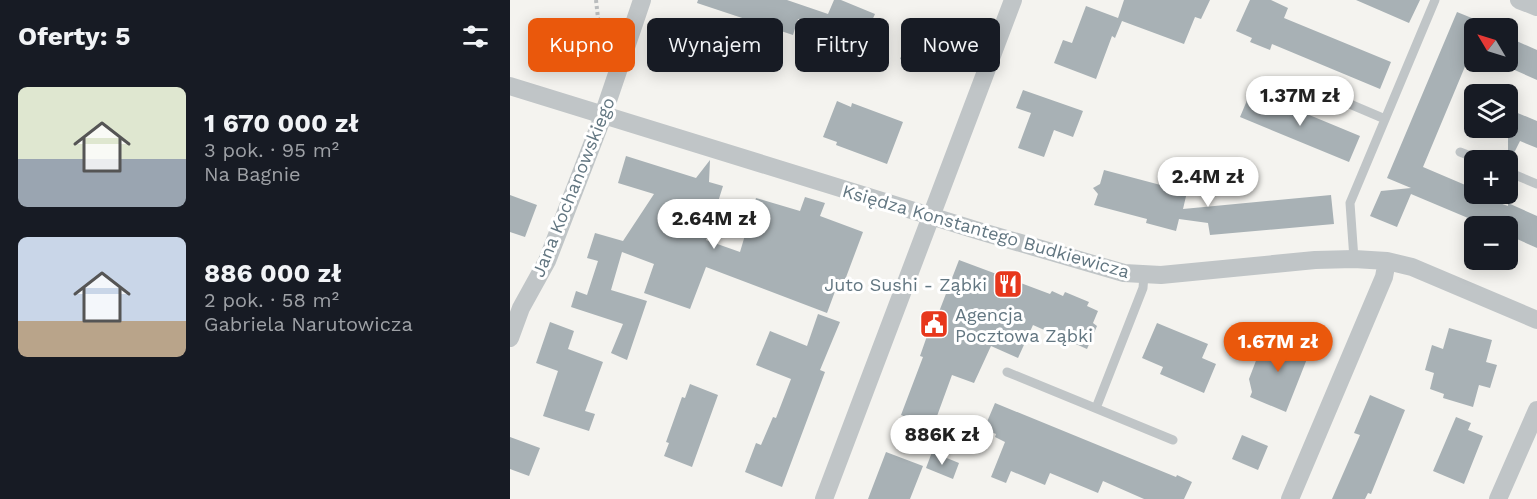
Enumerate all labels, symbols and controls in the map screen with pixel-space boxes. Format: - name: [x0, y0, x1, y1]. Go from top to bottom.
- chip: Kupno: [528, 18, 635, 72]
- chip: Wynajem: [647, 18, 783, 72]
- chip: Filtry: [795, 18, 889, 72]
- chip: Nowe: [901, 18, 1000, 72]
- north arrow: [1464, 18, 1518, 72]
- map controls: [1464, 18, 1518, 270]
- icon: filters: [459, 20, 492, 53]
- text: Oferty: 5: [18, 21, 131, 51]
- pin: 1.37M zł: [1238, 76, 1362, 127]
- text: 1.37M zł: [1260, 83, 1340, 107]
- button: layers: [1464, 84, 1518, 138]
- street label: Jana Kochanowskiego: [527, 94, 619, 280]
- text: 1 670 000 zł: [204, 108, 359, 138]
- icon: home: [66, 111, 138, 183]
- text: 3 pok. · 95 m²: [204, 138, 339, 162]
- button: +: [1464, 150, 1518, 204]
- pin: 2.4M zł: [1153, 157, 1263, 208]
- text: Na Bagnie: [204, 162, 301, 186]
- text: 2.4M zł: [1172, 164, 1244, 188]
- street label: Księdza Konstantego Budkiewicza: [840, 180, 1132, 282]
- pin: 2.64M zł: [652, 199, 776, 250]
- text: 2.64M zł: [671, 206, 757, 230]
- button: −: [1464, 216, 1518, 270]
- text: 886 000 zł: [204, 258, 342, 288]
- icon: home: [66, 261, 138, 333]
- restaurant icon: Juto Sushi - Ząbki: [992, 268, 1024, 300]
- place label: Juto Sushi - Ząbki: [824, 274, 987, 295]
- text: 2 pok. · 58 m²: [204, 288, 339, 312]
- place label: Agencja Pocztowa Ząbki: [955, 304, 1093, 346]
- public building icon: Agencja Pocztowa Ząbki: [918, 308, 950, 340]
- text: Gabriela Narutowicza: [204, 312, 413, 336]
- pin: 1.67M zł: [1216, 322, 1340, 373]
- text: 1.67M zł: [1238, 329, 1318, 353]
- pin: 886K zł: [887, 415, 997, 466]
- text: 886K zł: [904, 422, 980, 446]

